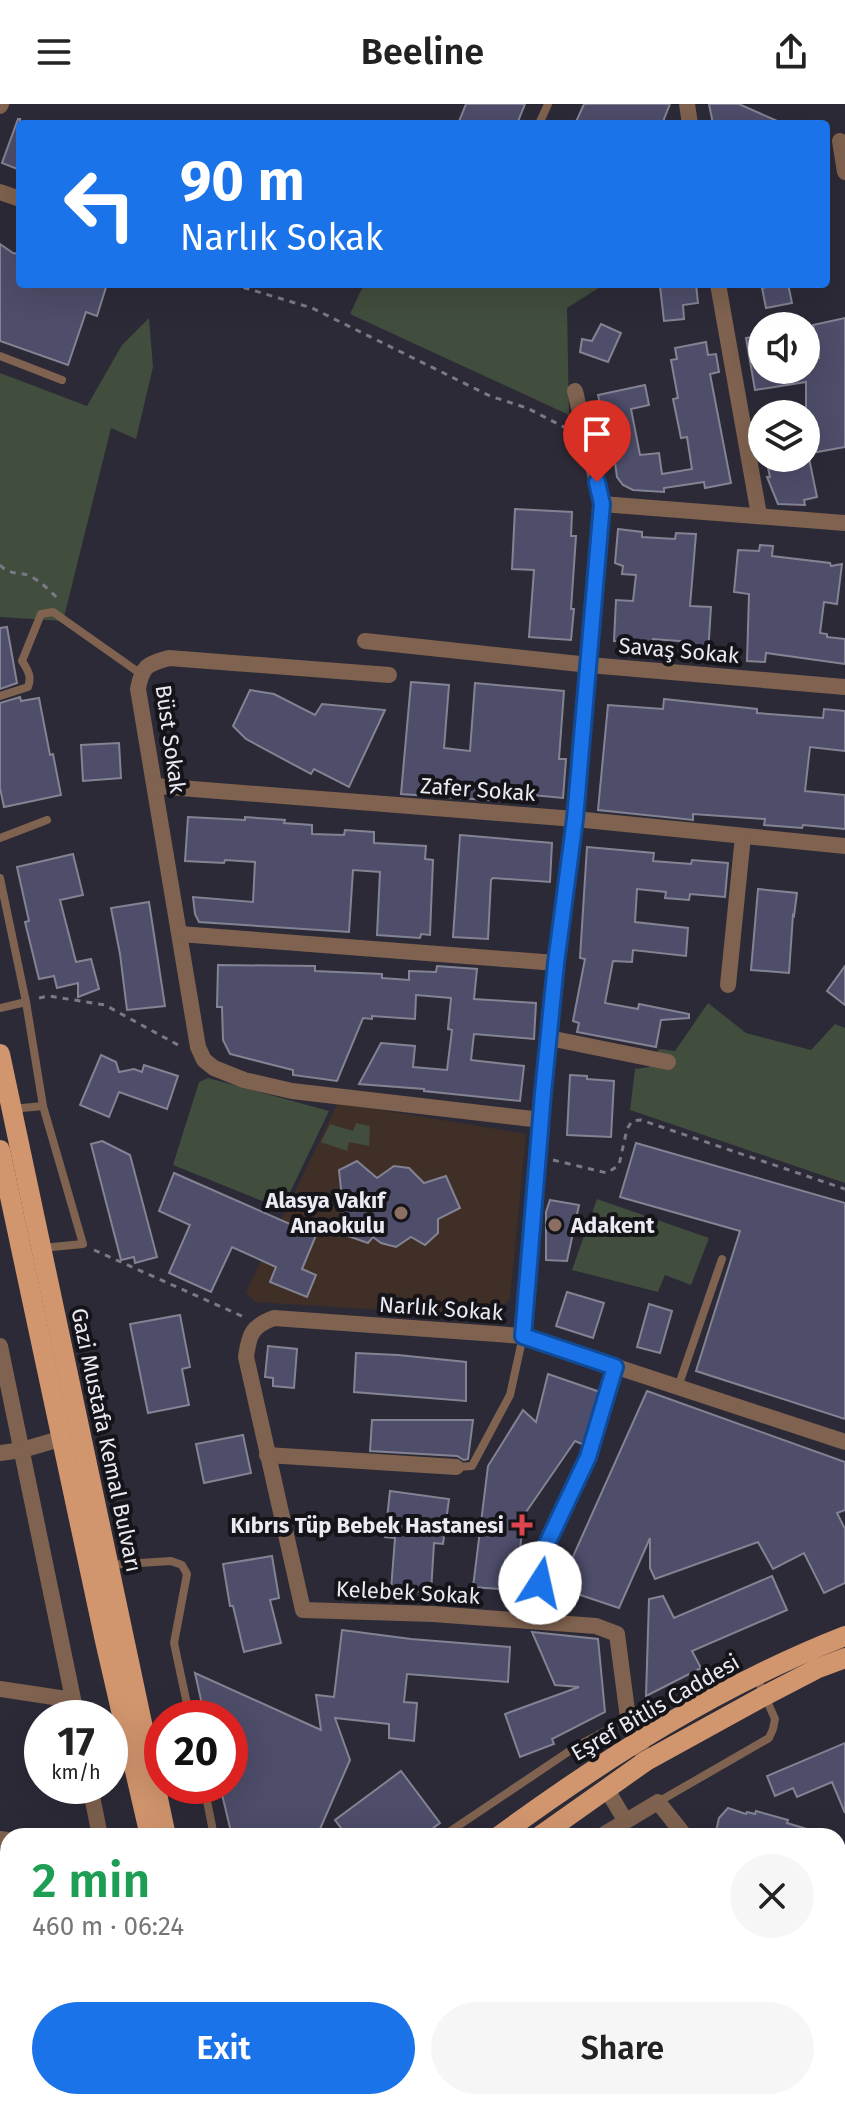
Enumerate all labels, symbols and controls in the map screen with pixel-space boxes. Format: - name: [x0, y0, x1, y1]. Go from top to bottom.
- icon: menu: [32, 30, 76, 74]
- text: Beeline: [361, 30, 484, 74]
- icon: share: [769, 30, 813, 74]
- text: 90 m: [180, 148, 305, 215]
- icon: left: [48, 152, 152, 256]
- text: Narlık Sokak: [180, 216, 383, 260]
- map controls: [748, 312, 820, 472]
- button: sound: [748, 312, 820, 384]
- pin: [563, 400, 631, 482]
- button: layers: [748, 400, 820, 472]
- icon: arrive: [575, 412, 619, 456]
- street label: Savaş Sokak: [618, 632, 741, 669]
- street label: Büst Sokak: [150, 683, 192, 796]
- street label: Zafer Sokak: [419, 772, 537, 807]
- place label: Alasya Vakıf Anaokulu: [264, 1187, 387, 1239]
- marker: Alasya Vakıf Anaokulu: [392, 1204, 410, 1222]
- place label: Adakent: [570, 1212, 655, 1239]
- marker: Adakent: [546, 1216, 564, 1234]
- street label: Narlık Sokak: [378, 1291, 505, 1326]
- street label: Gazi Mustafa Kemal Bulvarı: [65, 1306, 148, 1575]
- place label: Kıbrıs Tüp Bebek Hastanesi: [231, 1512, 504, 1539]
- marker: Kıbrıs Tüp Bebek Hastanesi: [511, 1514, 533, 1536]
- position arrow: [498, 1541, 582, 1625]
- street label: Kelebek Sokak: [335, 1575, 481, 1610]
- street label: Eşref Bitlis Caddesi: [566, 1648, 744, 1767]
- speed limit sign: 20: [144, 1700, 248, 1804]
- text: 17: [57, 1718, 95, 1766]
- text: km/h: [51, 1760, 101, 1784]
- text: 2 min: [32, 1852, 150, 1910]
- button: close: [730, 1854, 814, 1938]
- text: 460 m · 06:24: [32, 1911, 184, 1942]
- button: Exit: [32, 2002, 415, 2094]
- button: Share: [431, 2002, 814, 2094]

